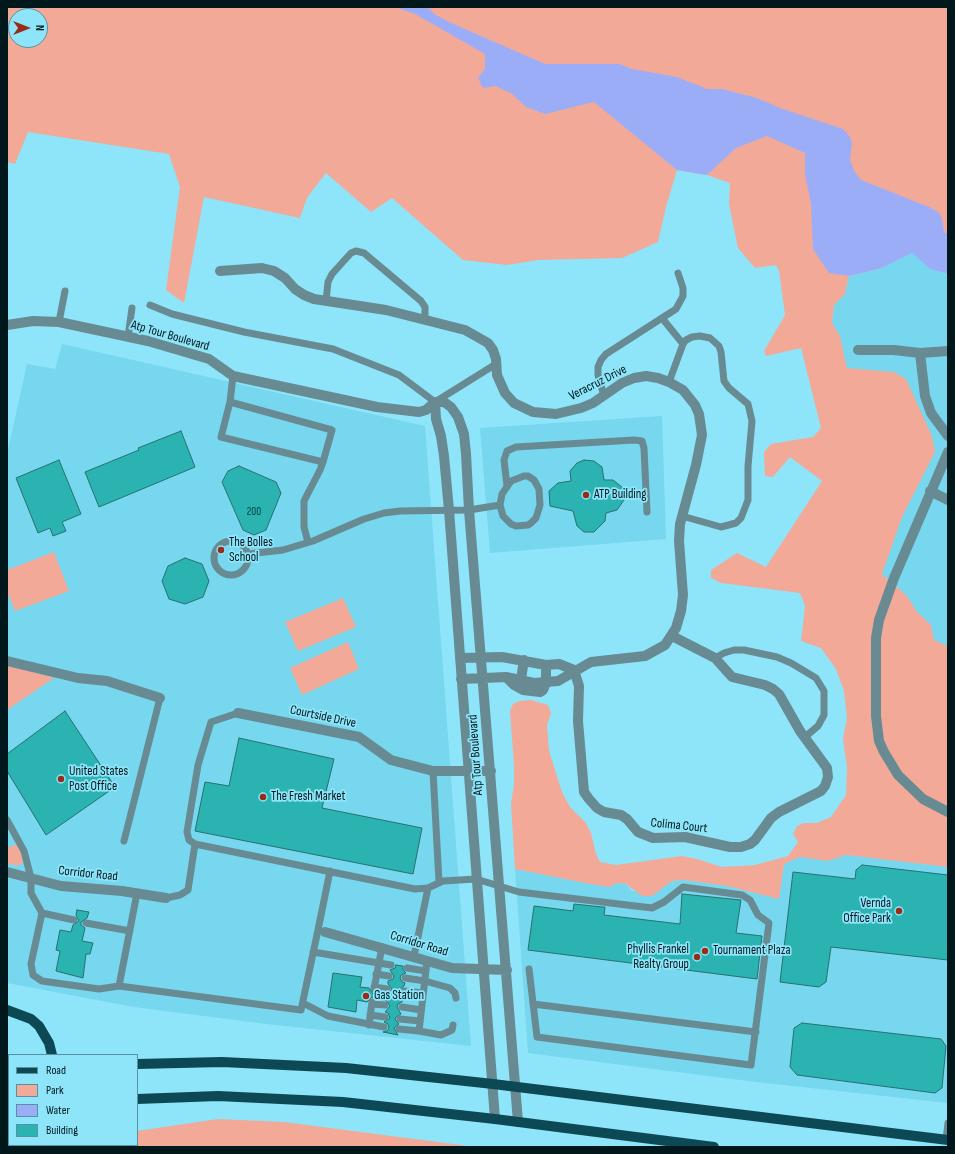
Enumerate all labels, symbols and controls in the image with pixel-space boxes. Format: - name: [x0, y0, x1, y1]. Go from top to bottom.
- north arrow: [8, 8, 48, 48]
- text: N: [33, 25, 46, 31]
- street label: Atp Tour Boulevard: [129, 317, 211, 355]
- street label: Veracruz Drive: [566, 362, 630, 404]
- place label: ATP Building: [594, 487, 647, 503]
- marker: ATP Building: [581, 490, 591, 500]
- house number: 200: [247, 505, 261, 519]
- place label: The Bolles School: [229, 535, 273, 566]
- marker: The Bolles School: [216, 545, 226, 555]
- street label: Courtside Drive: [288, 702, 358, 732]
- street label: Atp Tour Boulevard: [465, 714, 487, 796]
- place label: United States Post Office: [69, 764, 128, 795]
- marker: United States Post Office: [56, 774, 66, 784]
- place label: The Fresh Market: [271, 789, 345, 805]
- marker: The Fresh Market: [258, 792, 268, 802]
- street label: Colima Court: [650, 815, 708, 837]
- street label: Corridor Road: [57, 863, 119, 885]
- place label: Vernda Office Park: [843, 896, 891, 927]
- marker: Vernda Office Park: [894, 906, 904, 916]
- street label: Corridor Road: [388, 928, 450, 960]
- place label: Phyllis Frankel Realty Group: [627, 942, 689, 973]
- place label: Tournament Plaza: [713, 943, 790, 959]
- marker: Tournament Plaza: [700, 946, 710, 956]
- marker: Phyllis Frankel Realty Group: [692, 952, 702, 962]
- place label: Gas Station: [374, 988, 424, 1004]
- marker: Gas Station: [361, 991, 371, 1001]
- legend: [8, 1054, 138, 1146]
- text: Road: [46, 1063, 66, 1078]
- text: Park: [46, 1083, 64, 1098]
- text: Water: [46, 1103, 70, 1118]
- text: Building: [46, 1123, 78, 1138]

